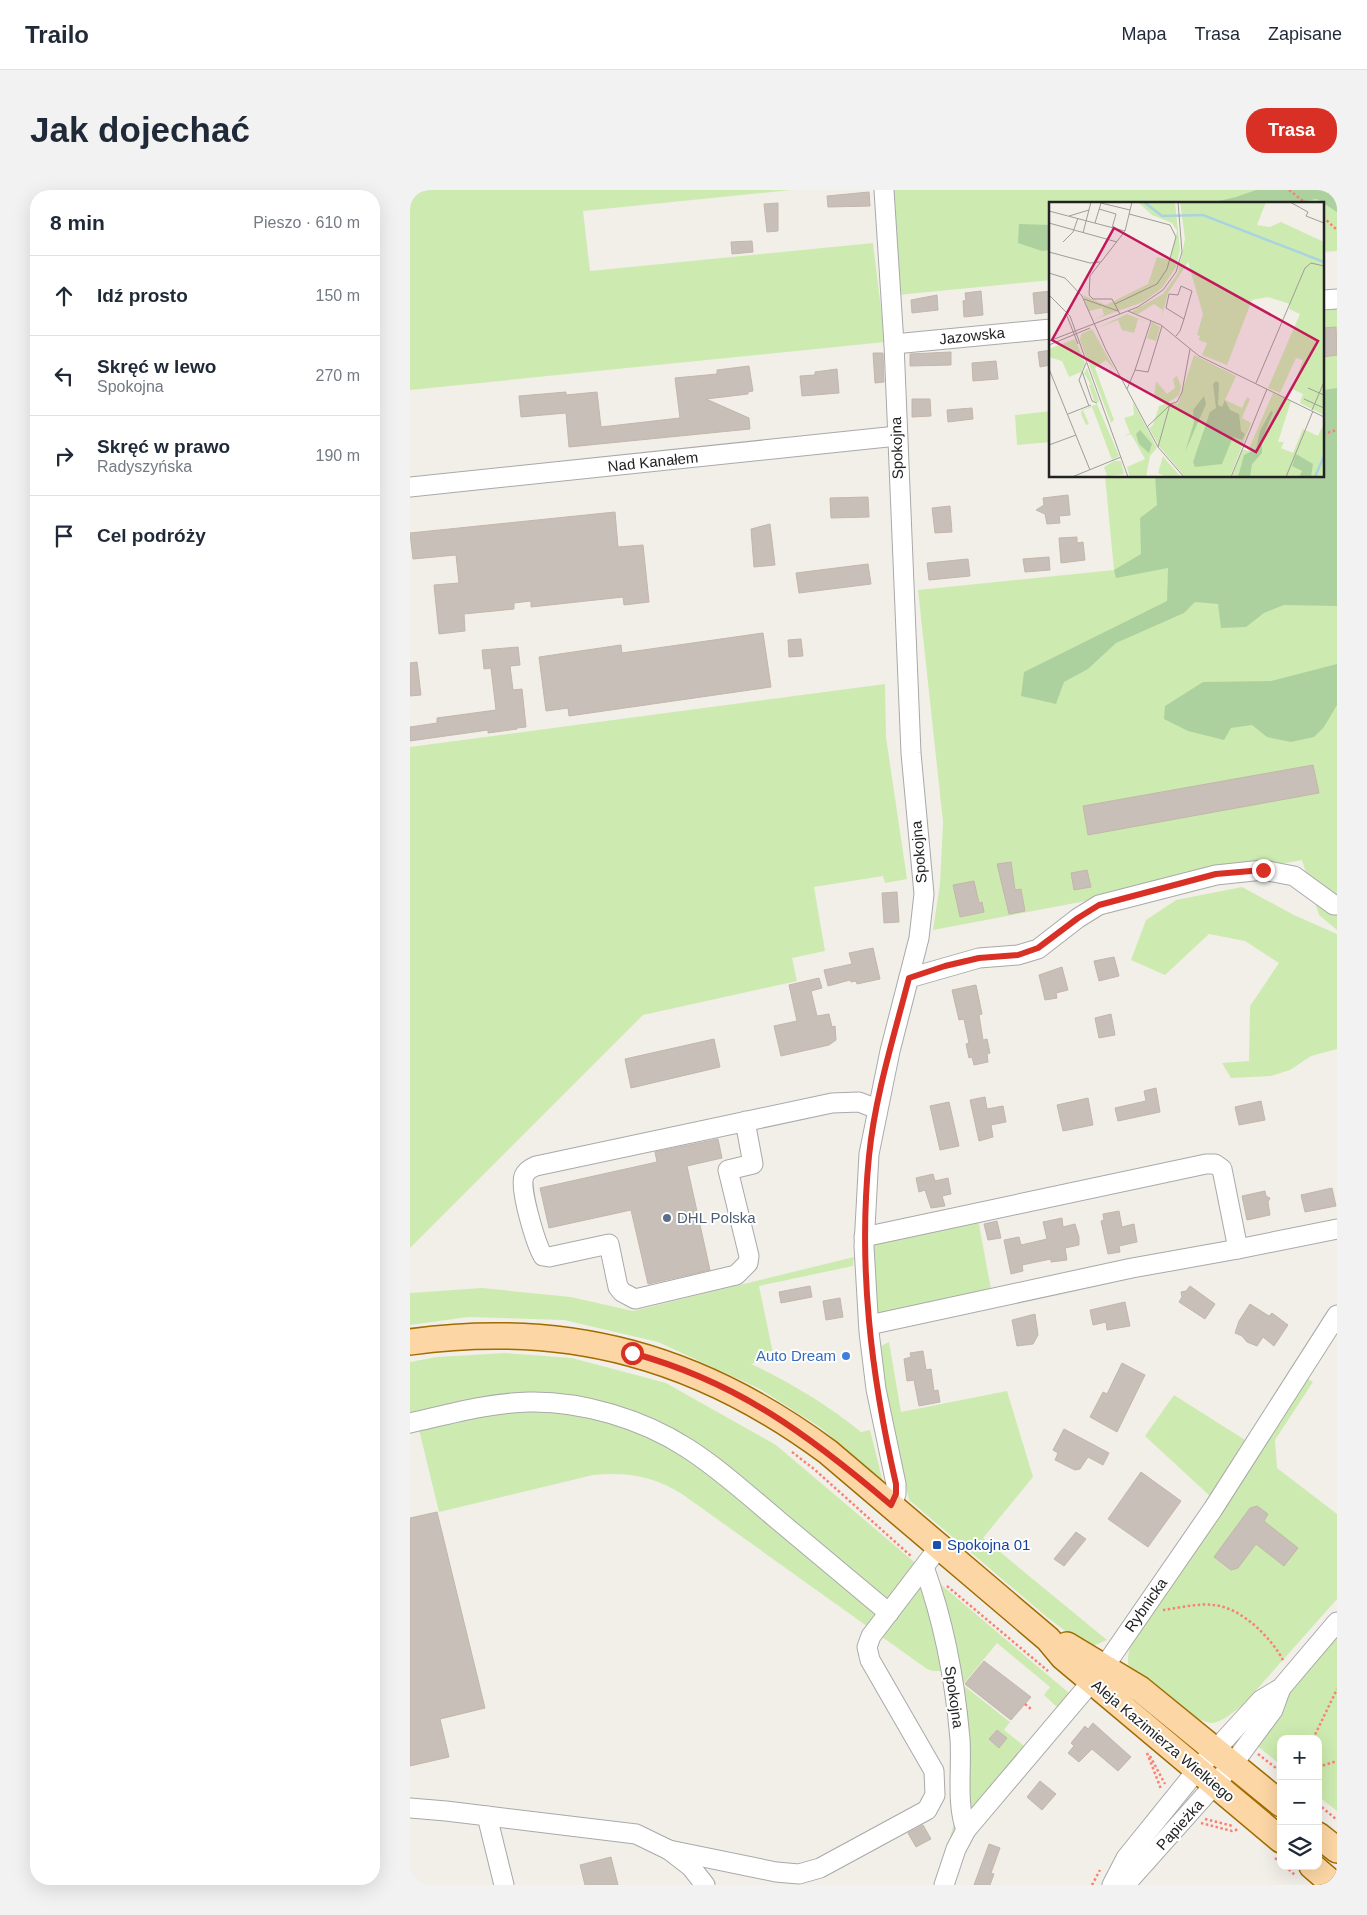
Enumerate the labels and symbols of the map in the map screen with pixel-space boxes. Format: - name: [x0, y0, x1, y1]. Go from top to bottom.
- inset map: [1049, 202, 1324, 478]
- street label: Jazowska: [938, 324, 1006, 347]
- street label: Spokojna: [887, 416, 906, 480]
- street label: Nad Kanałem: [607, 448, 699, 475]
- street label: Spokojna: [907, 819, 930, 884]
- route end: [1252, 859, 1275, 882]
- place label: DHL Polska: [677, 1209, 756, 1226]
- marker: DHL Polska: [661, 1212, 673, 1224]
- route start: [621, 1342, 644, 1365]
- place label: Auto Dream: [756, 1347, 836, 1364]
- marker: Auto Dream: [840, 1350, 852, 1362]
- place label: Spokojna 01: [947, 1536, 1030, 1553]
- marker: Spokojna 01: [931, 1539, 943, 1551]
- street label: Rybnicka: [1121, 1574, 1171, 1635]
- street label: Spokojna: [942, 1665, 967, 1730]
- street label: Aleja Kazimierza Wielkiego: [1089, 1676, 1238, 1805]
- street label: Papieżka: [1153, 1796, 1207, 1853]

